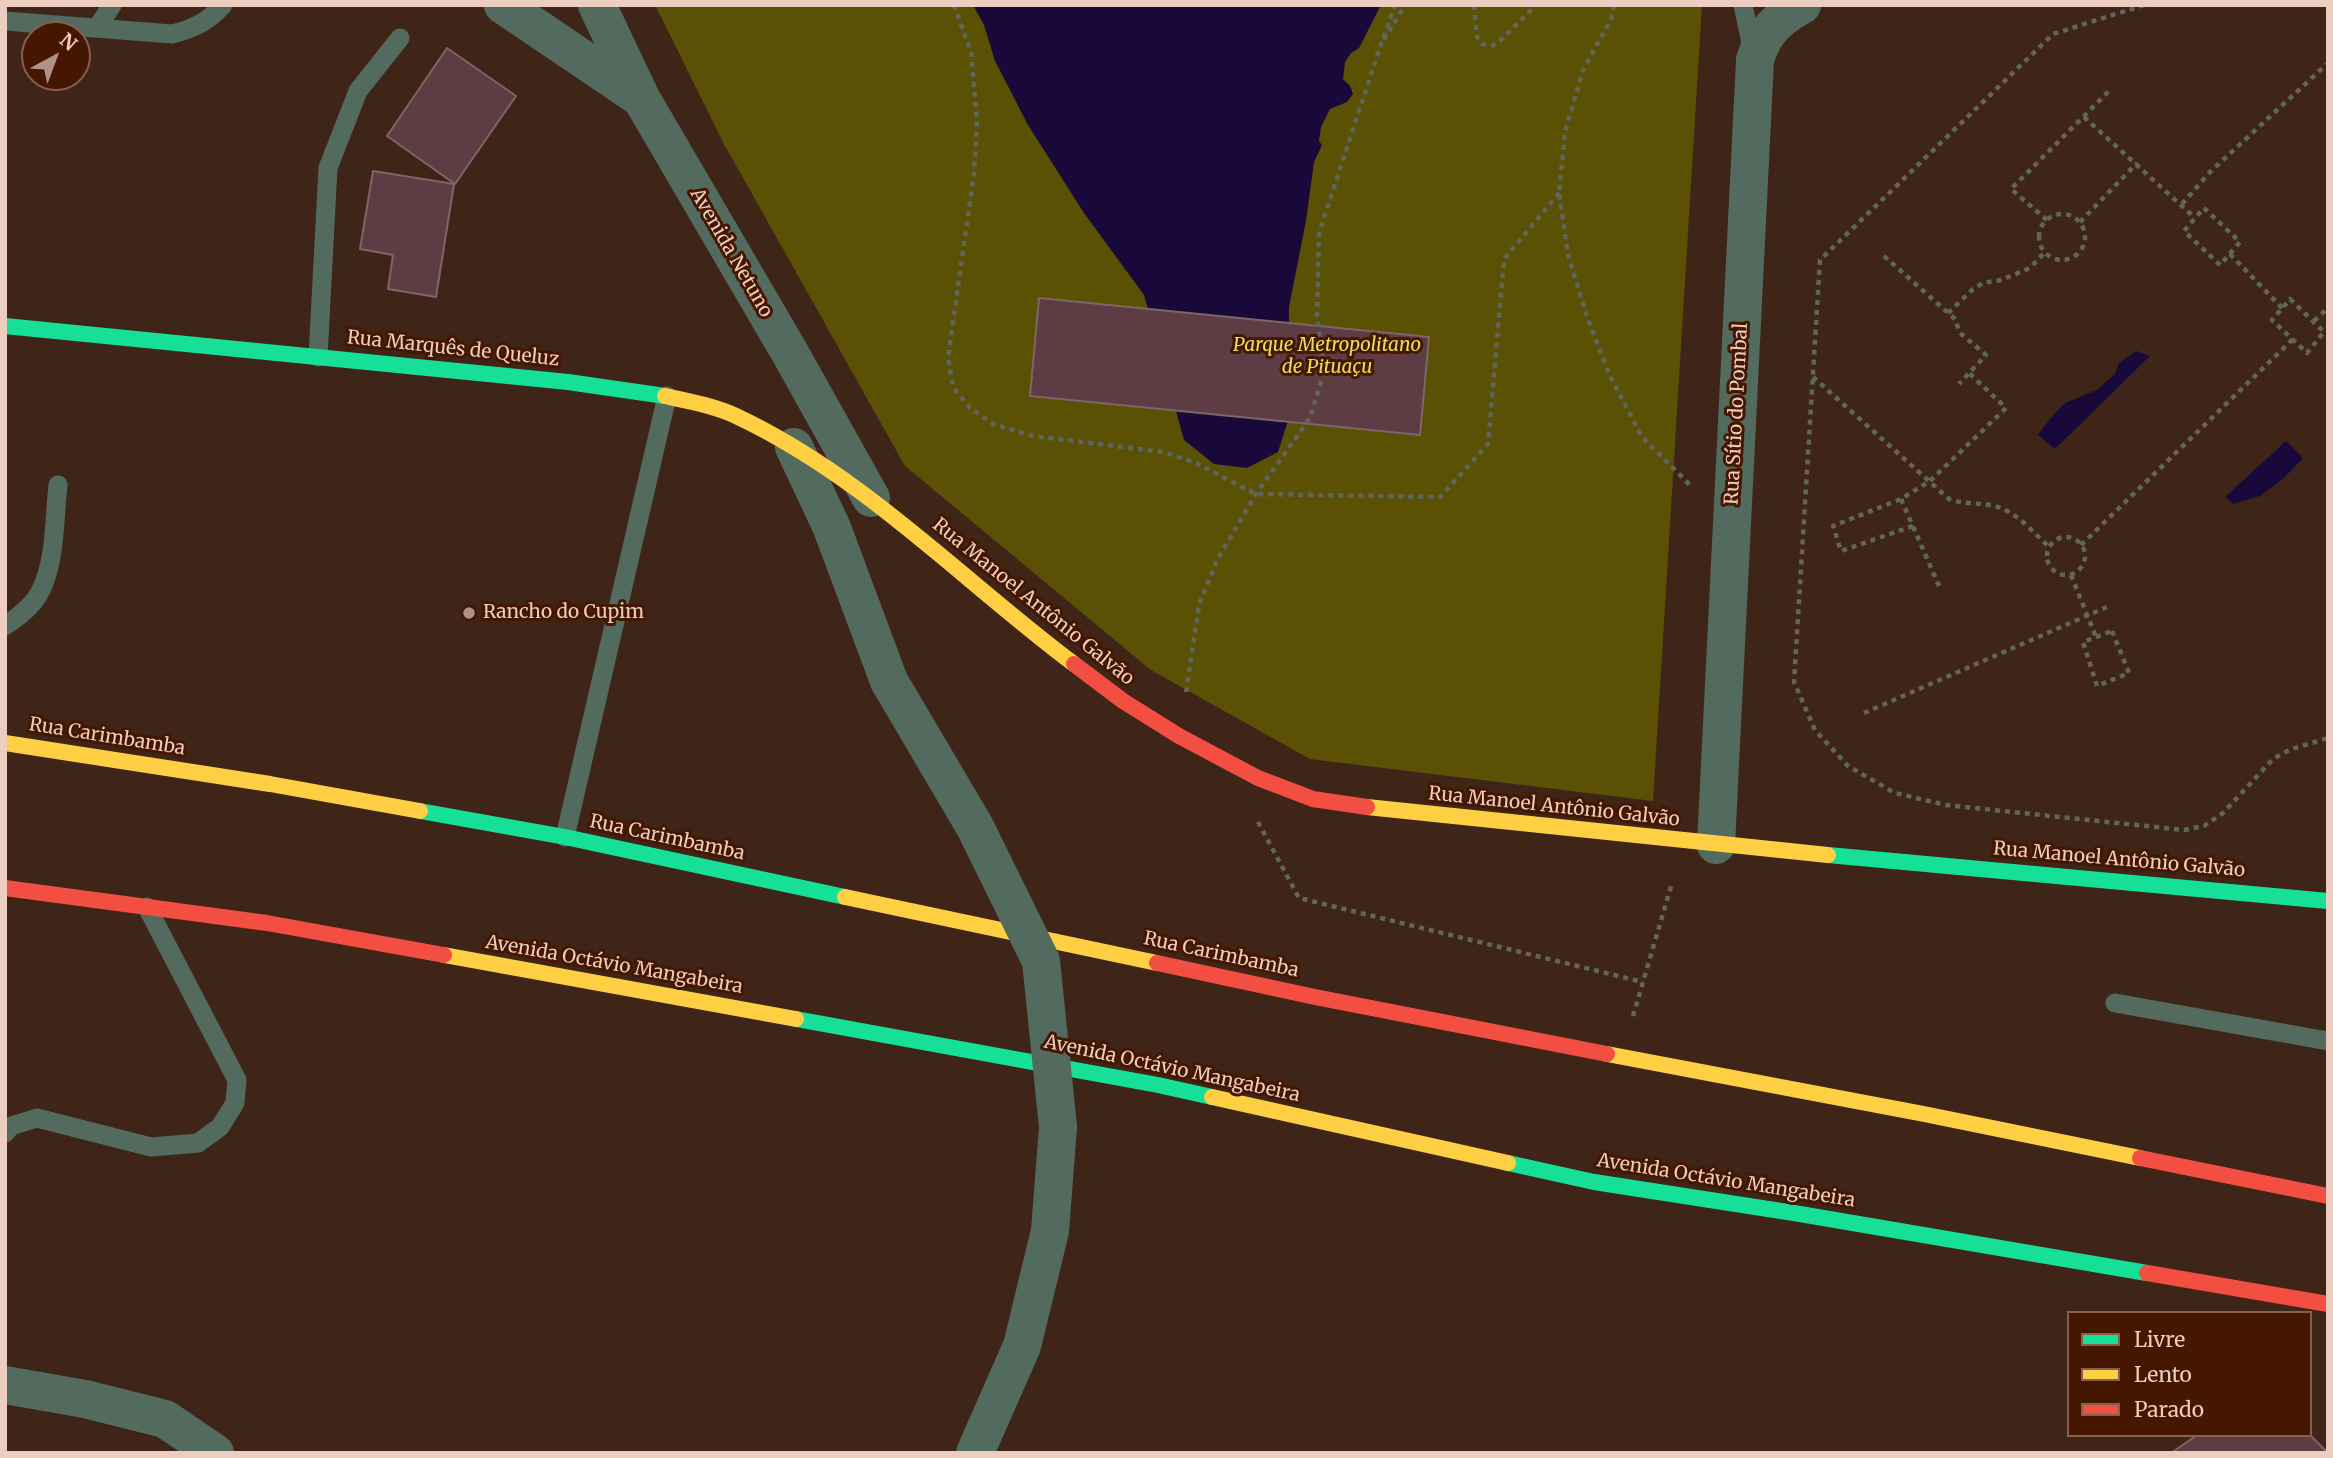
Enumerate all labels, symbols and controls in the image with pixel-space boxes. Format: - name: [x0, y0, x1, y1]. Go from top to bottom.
- north arrow: [21, 21, 91, 91]
- text: N: [55, 28, 82, 56]
- street label: Avenida Netuno: [685, 184, 777, 322]
- street label: Rua Sítio do Pombal: [1721, 322, 1753, 506]
- street label: Rua Marquês de Queluz: [346, 327, 560, 371]
- park label: Parque Metropolitano de Pituaçu: [1233, 335, 1421, 379]
- street label: Rua Manoel Antônio Galvão: [928, 514, 1138, 690]
- place label: Rancho do Cupim: [483, 602, 644, 624]
- marker: Rancho do Cupim: [461, 605, 477, 621]
- street label: Rua Carimbamba: [27, 713, 187, 761]
- street label: Rua Manoel Antônio Galvão: [1427, 782, 1681, 832]
- street label: Rua Carimbamba: [587, 810, 747, 866]
- street label: Rua Manoel Antônio Galvão: [1992, 838, 2246, 882]
- street label: Rua Carimbamba: [1141, 927, 1301, 983]
- street label: Avenida Octávio Mangabeira: [484, 931, 744, 999]
- street label: Avenida Octávio Mangabeira: [1042, 1031, 1302, 1107]
- street label: Avenida Octávio Mangabeira: [1595, 1149, 1857, 1213]
- legend: [2067, 1311, 2312, 1437]
- text: Livre: [2134, 1326, 2185, 1353]
- text: Lento: [2134, 1361, 2192, 1388]
- text: Parado: [2134, 1396, 2204, 1423]

